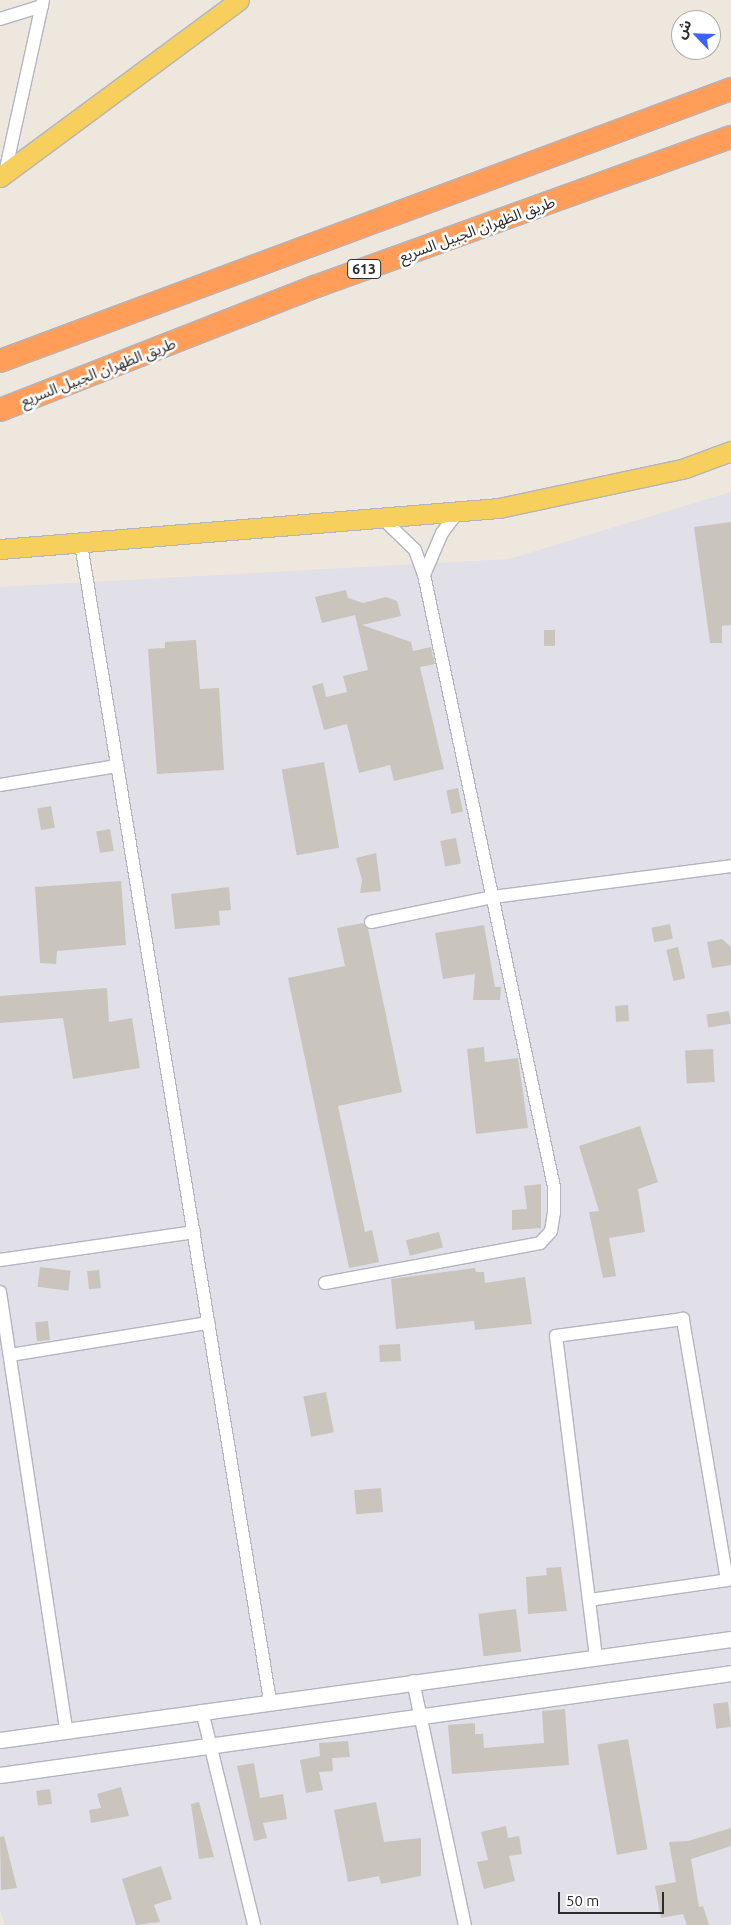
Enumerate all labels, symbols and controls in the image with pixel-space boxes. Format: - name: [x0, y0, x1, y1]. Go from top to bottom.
- north arrow: [671, 10, 721, 60]
- text: ش: [672, 17, 694, 41]
- street label: طريق الظهران الجبيل السريع: [397, 192, 557, 266]
- road number: 613: [346, 258, 382, 280]
- street label: طريق الظهران الجبيل السريع: [18, 334, 178, 410]
- scale bar: [561, 1882, 667, 1914]
- text: 50 m: [566, 1892, 599, 1909]

